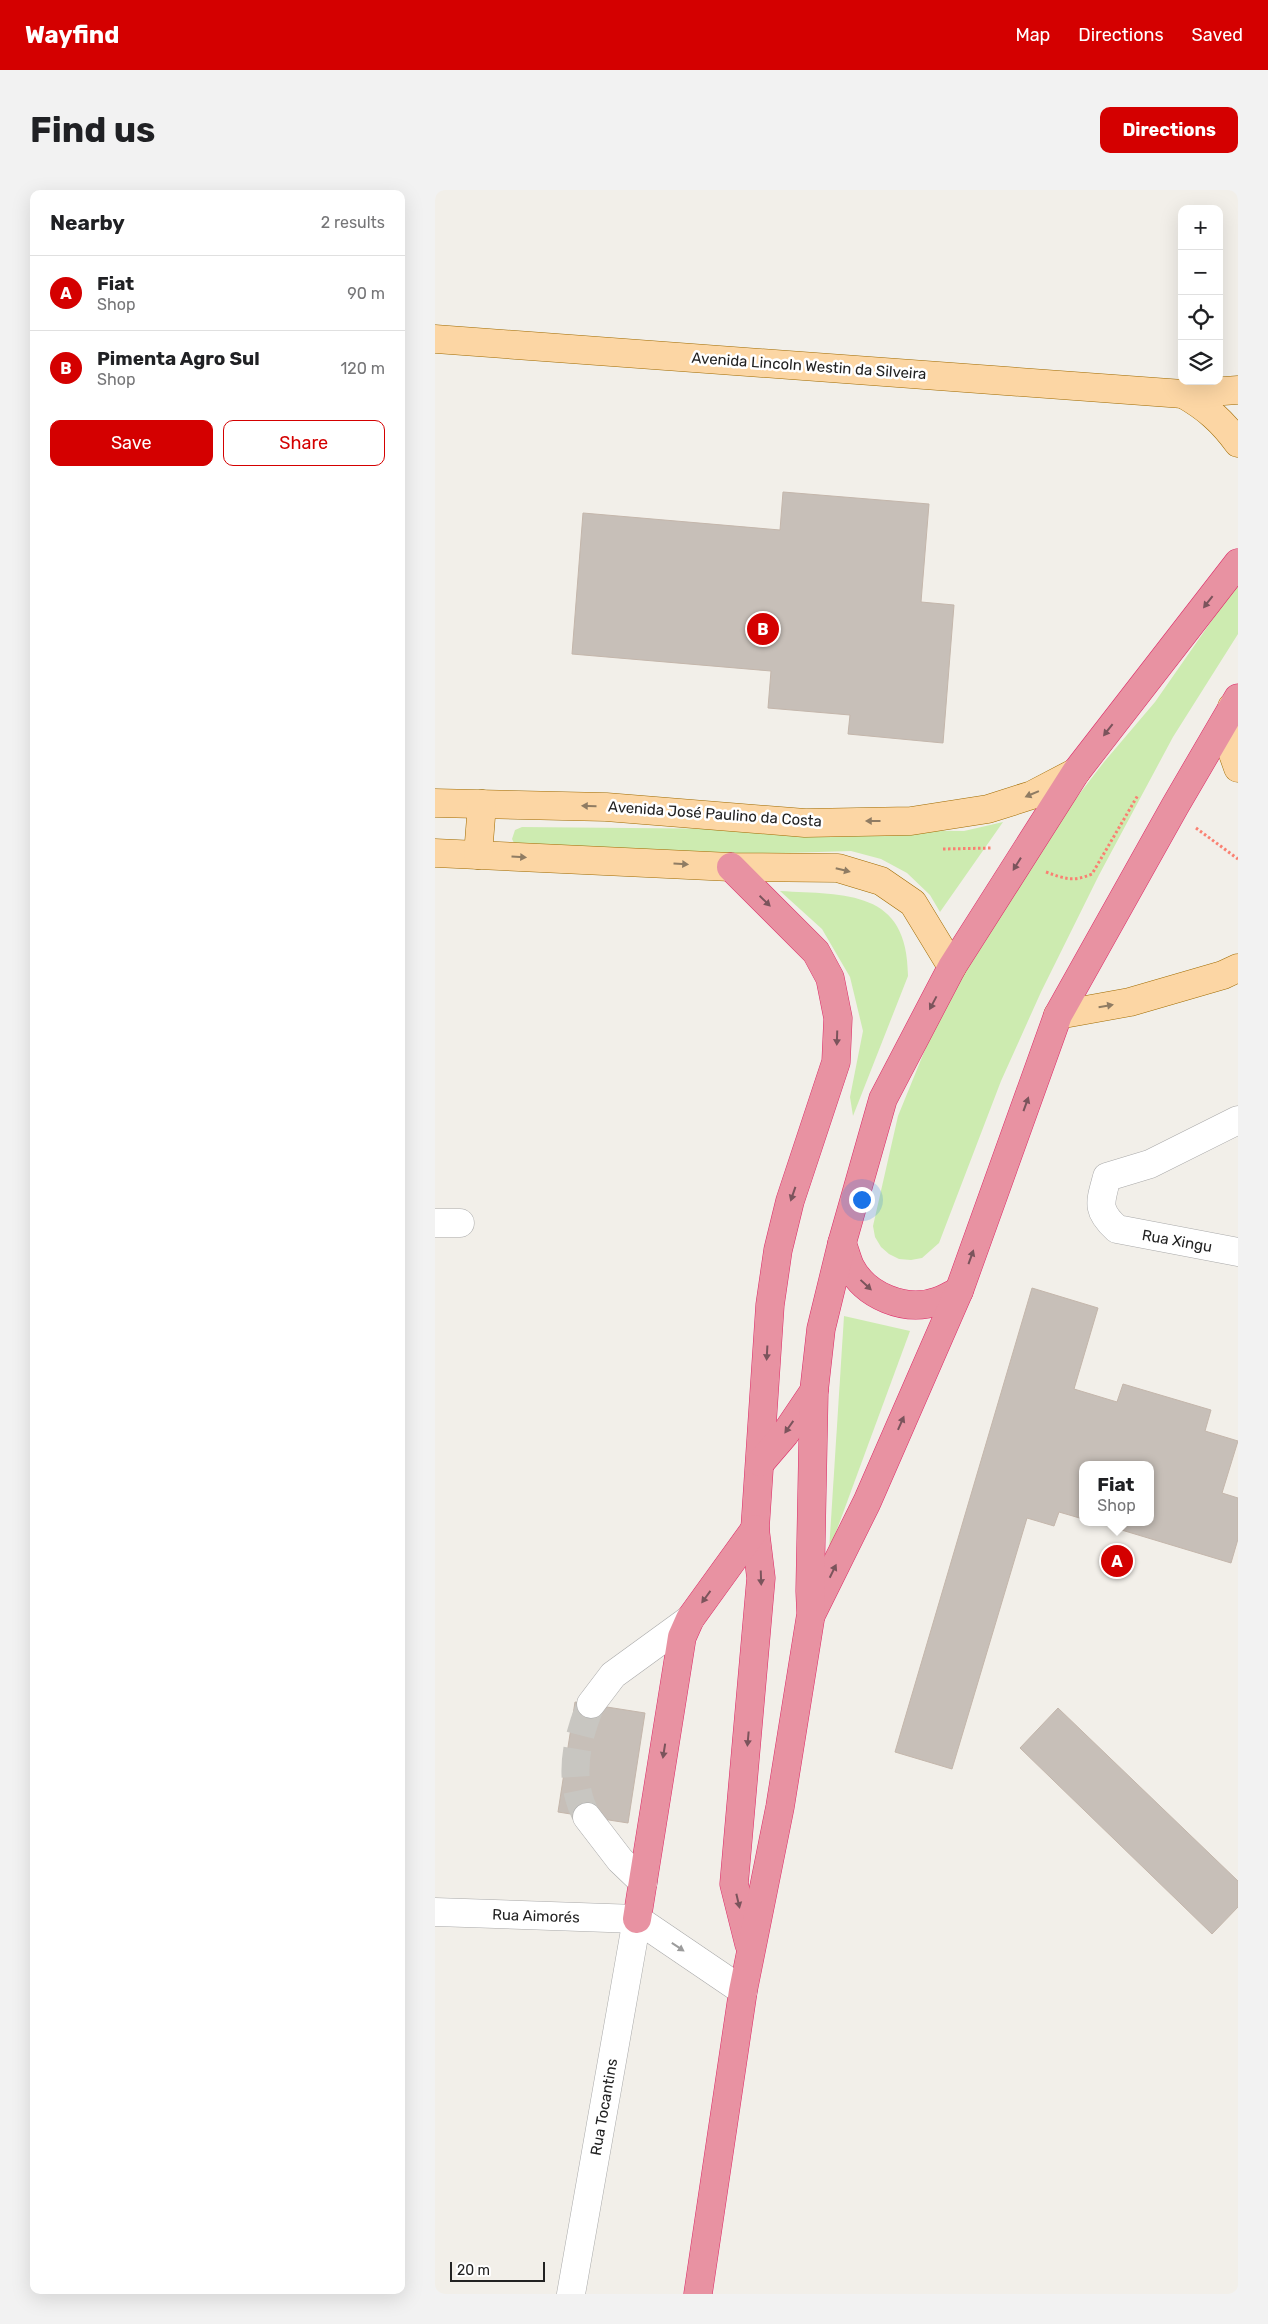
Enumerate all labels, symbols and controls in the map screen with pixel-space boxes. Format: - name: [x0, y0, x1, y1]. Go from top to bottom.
- text: Wayfind: [25, 21, 119, 49]
- text: Map: [1015, 24, 1050, 46]
- text: Directions: [1078, 24, 1164, 46]
- text: Saved: [1192, 24, 1243, 46]
- button: Directions: [1100, 107, 1238, 153]
- text: Find us: [30, 109, 155, 151]
- map controls: [1178, 205, 1223, 385]
- button: +: [1178, 205, 1223, 250]
- text: Nearby: [50, 210, 125, 235]
- text: 2 results: [321, 213, 385, 232]
- button: −: [1178, 250, 1223, 295]
- text: Fiat: [97, 272, 134, 295]
- text: A: [60, 284, 72, 303]
- text: 90 m: [347, 284, 385, 303]
- text: Shop: [97, 295, 135, 314]
- button: locate: [1178, 295, 1223, 340]
- button: layers: [1178, 340, 1223, 385]
- text: Pimenta Agro Sul: [97, 347, 260, 370]
- street label: Avenida Lincoln Westin da Silveira: [691, 349, 927, 383]
- text: B: [60, 359, 72, 378]
- text: 120 m: [340, 359, 385, 378]
- text: Shop: [97, 370, 135, 389]
- button: Save: [50, 420, 213, 466]
- button: Share: [223, 420, 385, 466]
- one-way arrow: [1203, 595, 1213, 609]
- pin: B: [747, 610, 779, 648]
- one-way arrow: [1103, 723, 1114, 736]
- one-way arrow: [1025, 791, 1039, 799]
- street label: Avenida José Paulino da Costa: [608, 798, 822, 830]
- one-way arrow: [581, 802, 597, 810]
- one-way arrow: [865, 817, 881, 825]
- one-way arrow: [511, 853, 527, 861]
- one-way arrow: [1012, 858, 1022, 871]
- one-way arrow: [673, 861, 689, 869]
- one-way arrow: [836, 866, 851, 874]
- one-way arrow: [759, 894, 771, 906]
- one-way arrow: [929, 996, 937, 1011]
- one-way arrow: [1099, 1002, 1115, 1010]
- one-way arrow: [833, 1030, 841, 1046]
- one-way arrow: [1023, 1097, 1030, 1112]
- one-way arrow: [789, 1186, 796, 1201]
- your location: [849, 1187, 875, 1213]
- street label: Rua Xingu: [1140, 1226, 1214, 1256]
- one-way arrow: [968, 1250, 975, 1265]
- one-way arrow: [860, 1279, 873, 1290]
- one-way arrow: [763, 1346, 771, 1362]
- one-way arrow: [898, 1416, 906, 1430]
- one-way arrow: [784, 1421, 794, 1434]
- popup: [1079, 1461, 1154, 1526]
- text: Fiat: [1097, 1473, 1134, 1496]
- text: Shop: [1097, 1496, 1136, 1515]
- pin: A: [1101, 1542, 1133, 1580]
- one-way arrow: [829, 1563, 837, 1578]
- one-way arrow: [757, 1570, 765, 1586]
- one-way arrow: [701, 1590, 711, 1604]
- one-way arrow: [744, 1732, 752, 1748]
- one-way arrow: [659, 1743, 667, 1759]
- one-way arrow: [734, 1893, 742, 1908]
- street label: Rua Aimorés: [492, 1905, 580, 1927]
- one-way arrow: [671, 1942, 684, 1952]
- street label: Rua Tocantins: [587, 2057, 621, 2157]
- scale bar: [450, 2259, 545, 2282]
- text: 20 m: [457, 2262, 490, 2279]

